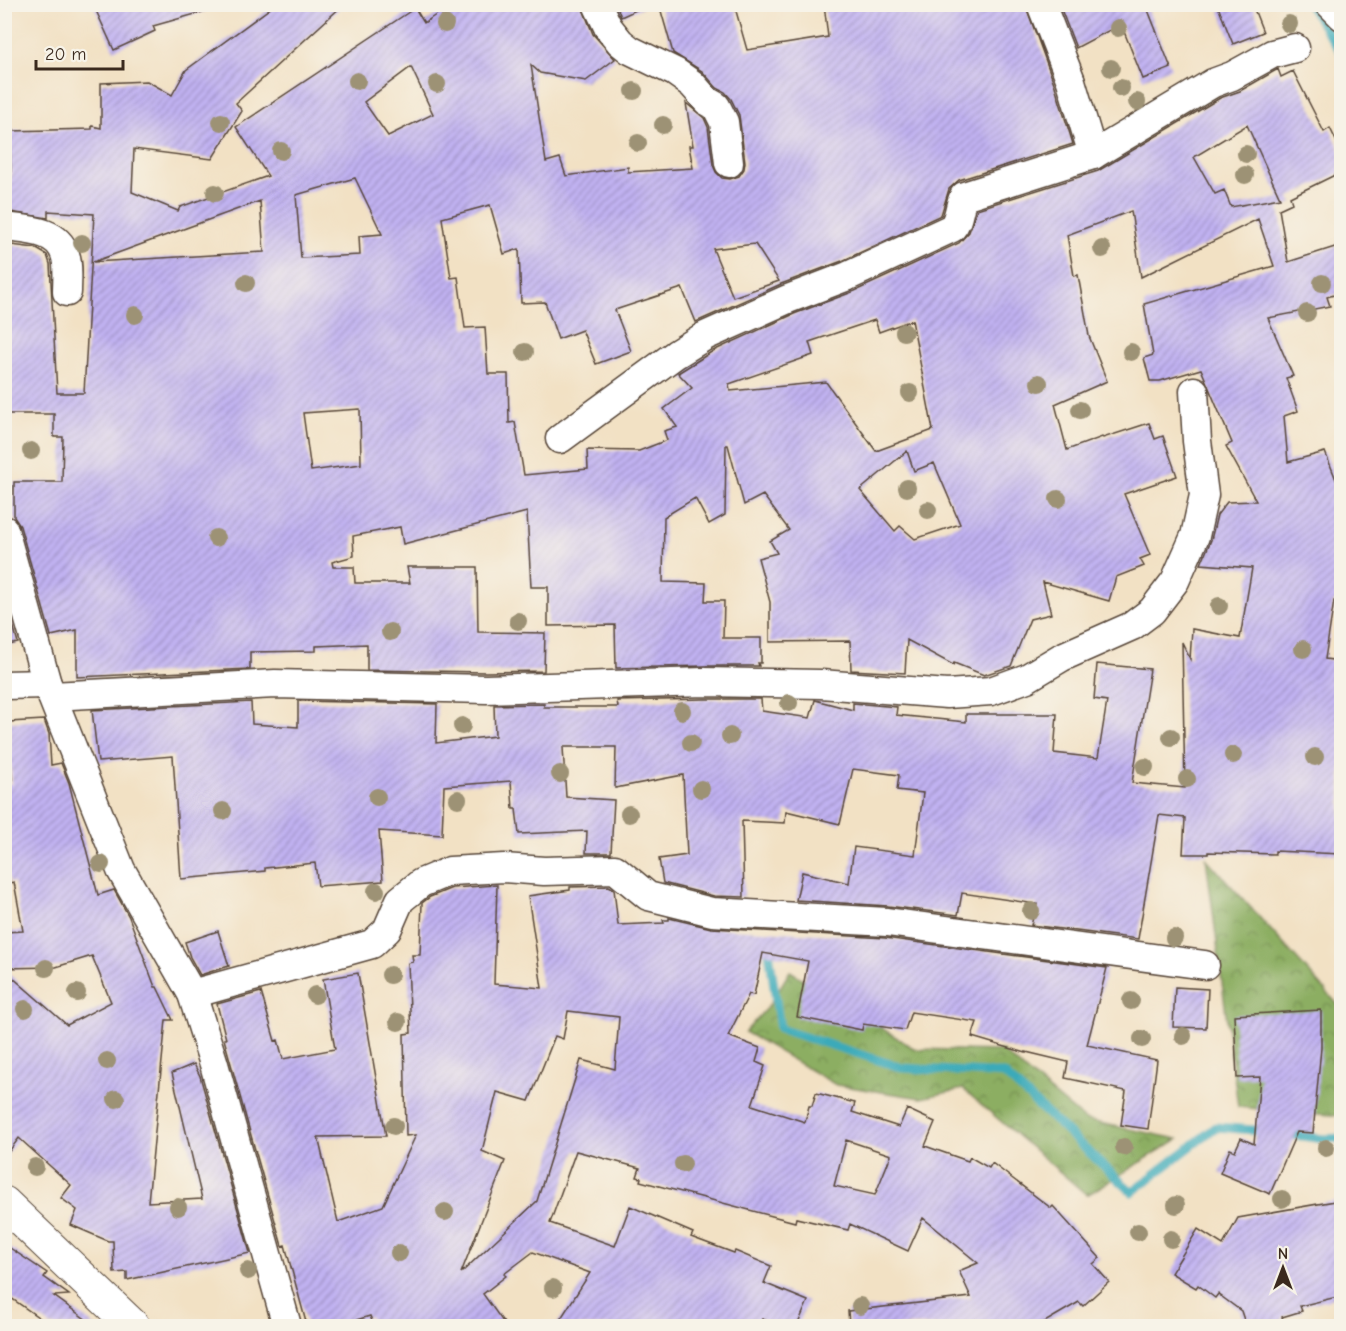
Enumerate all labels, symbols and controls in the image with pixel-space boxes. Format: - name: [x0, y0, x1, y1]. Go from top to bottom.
- scale bar: [36, 33, 123, 71]
- text: 20 m: [45, 44, 86, 65]
- north arrow: [1253, 1238, 1313, 1298]
- text: N: [1278, 1245, 1288, 1263]

